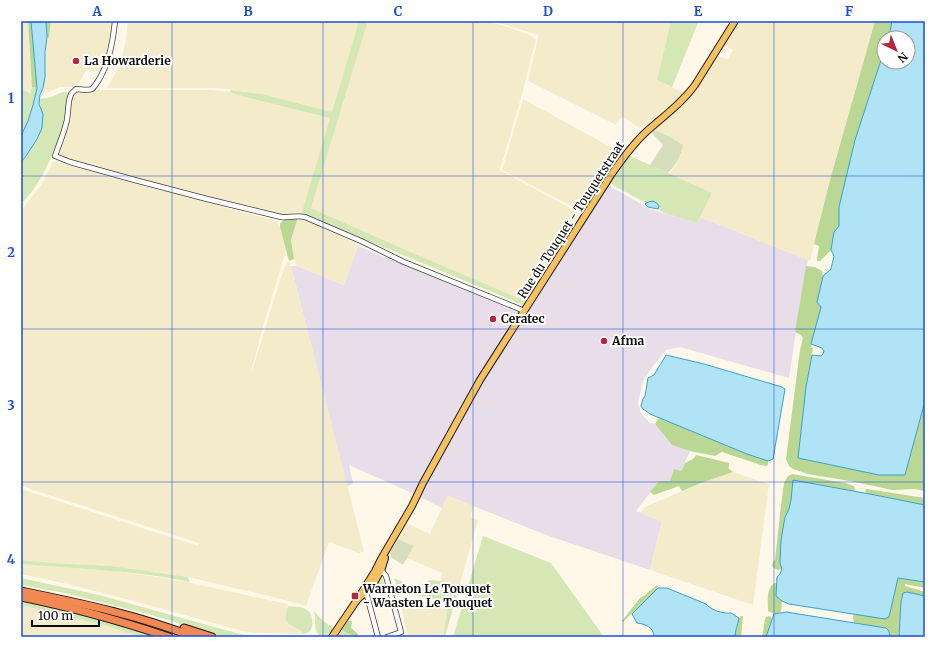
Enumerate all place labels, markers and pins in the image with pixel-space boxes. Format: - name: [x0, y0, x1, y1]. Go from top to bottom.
- place label: La Howarderie: [84, 53, 171, 68]
- marker: La Howarderie: [71, 56, 81, 66]
- place label: Ceratec: [501, 311, 545, 326]
- marker: Ceratec: [488, 314, 498, 324]
- place label: Afma: [611, 333, 645, 348]
- marker: Afma: [599, 336, 609, 346]
- place label: Warneton Le Touquet - Waasten Le Touquet: [362, 581, 493, 610]
- marker: Warneton Le Touquet - Waasten Le Touquet: [350, 591, 360, 601]

